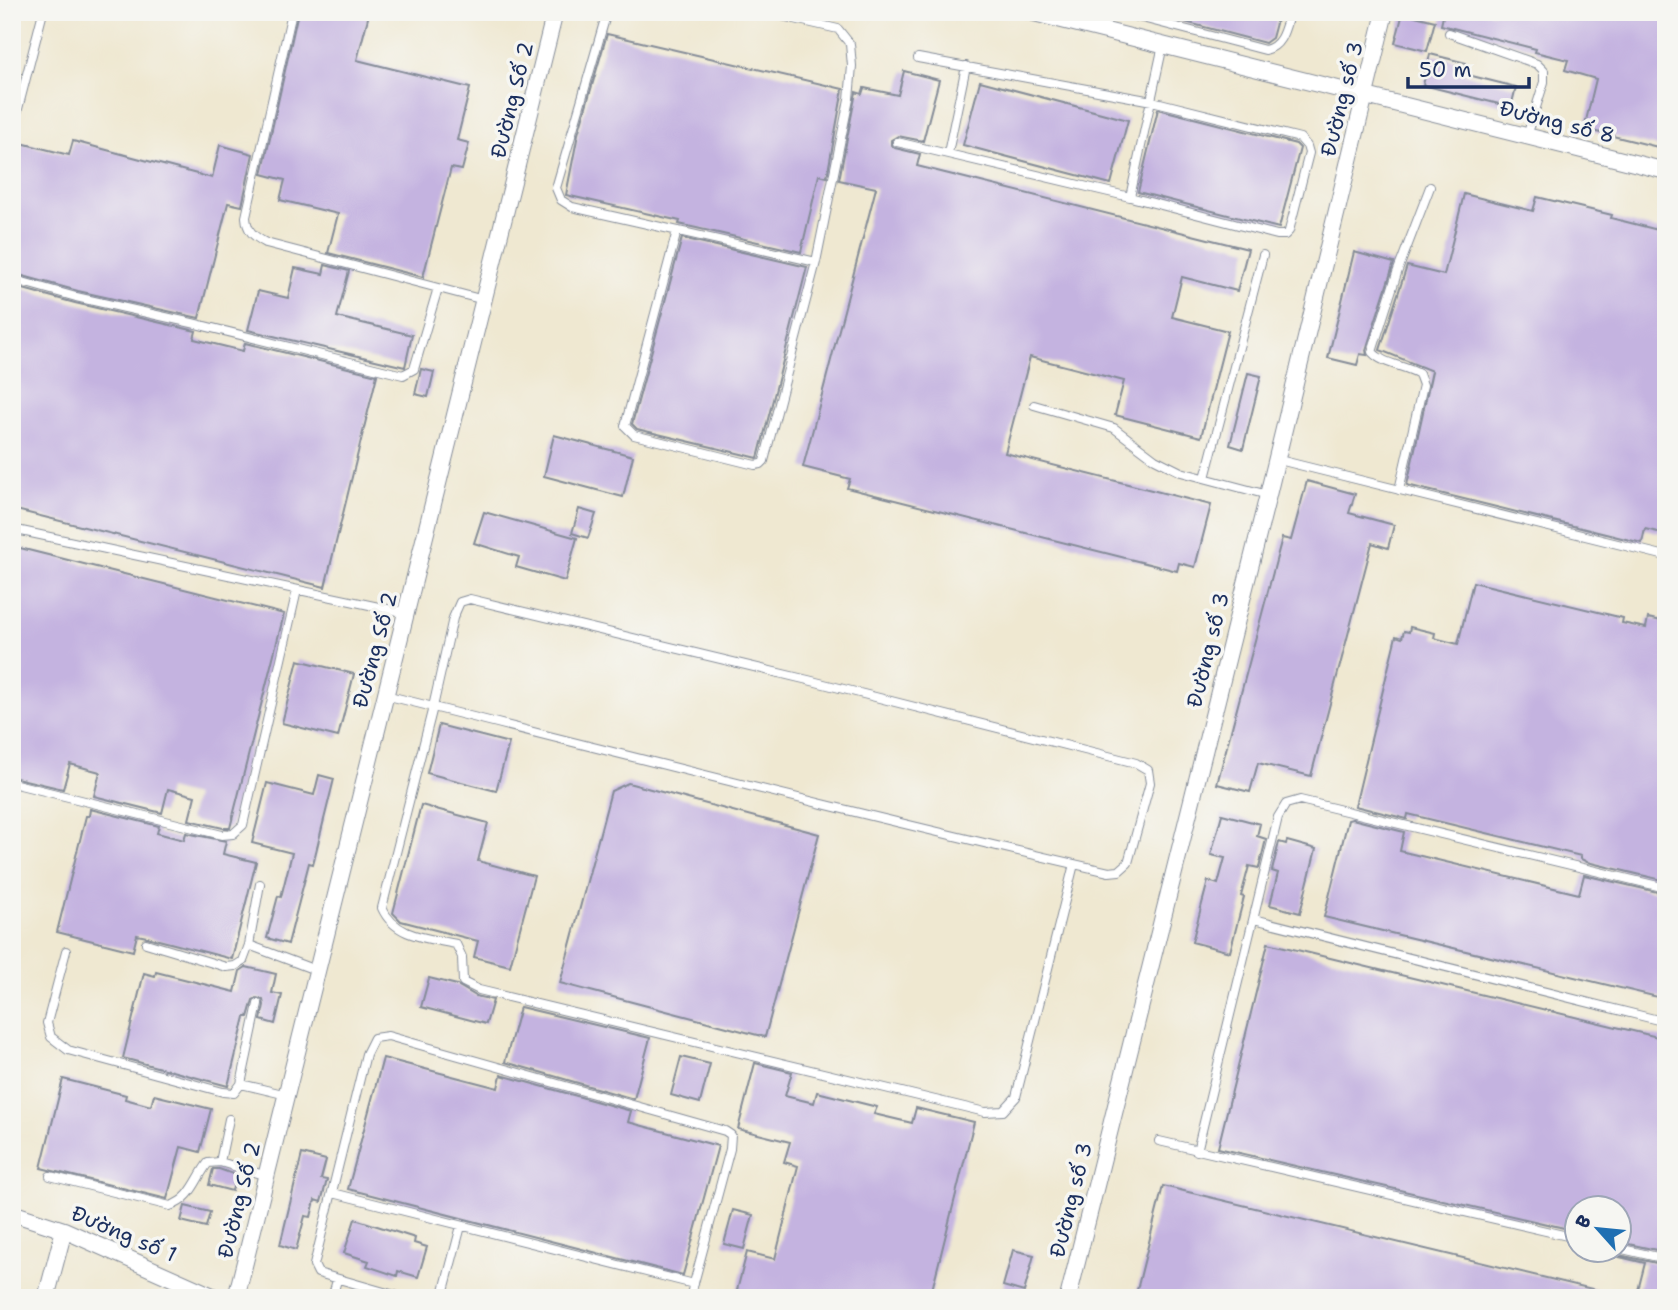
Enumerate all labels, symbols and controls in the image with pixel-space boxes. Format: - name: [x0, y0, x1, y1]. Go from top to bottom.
- street label: Đường số 3: [1314, 38, 1370, 160]
- street label: Đường Số 2: [484, 39, 540, 161]
- scale bar: [1408, 46, 1529, 90]
- text: 50 m: [1419, 56, 1472, 84]
- street label: Đường số 8: [1496, 94, 1618, 150]
- street label: Đường Số 2: [346, 589, 404, 711]
- street label: Đường số 3: [1180, 589, 1236, 711]
- street label: Đường Số 2: [211, 1139, 267, 1261]
- street label: Đường số 3: [1043, 1139, 1099, 1261]
- north arrow: [1562, 1194, 1632, 1264]
- street label: Đường số 1: [67, 1199, 181, 1269]
- text: B: [1569, 1210, 1597, 1232]

